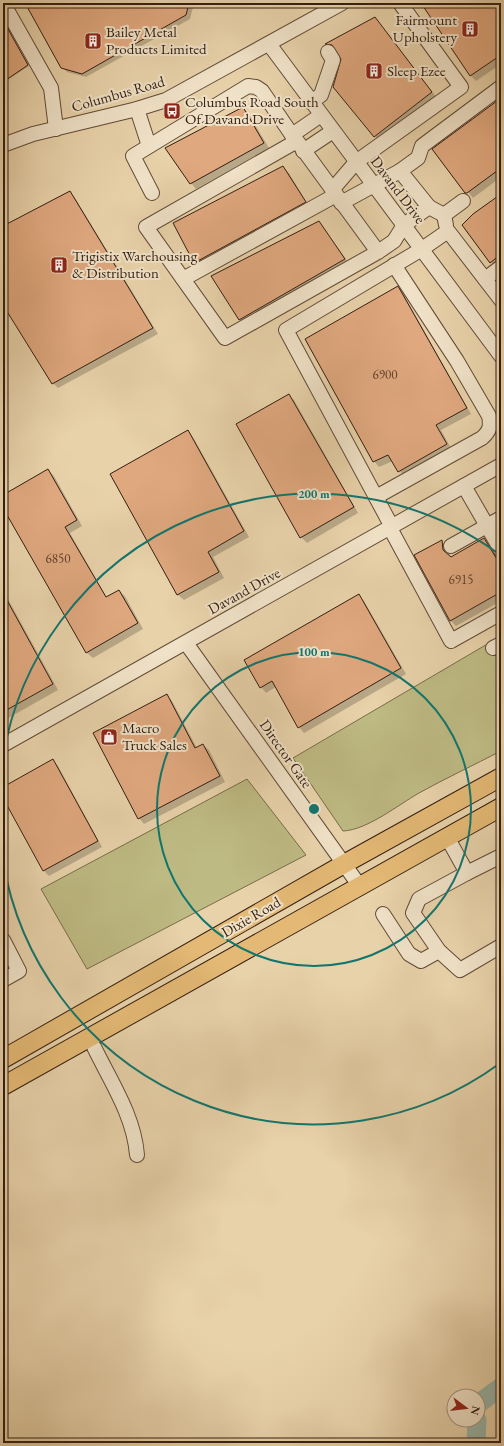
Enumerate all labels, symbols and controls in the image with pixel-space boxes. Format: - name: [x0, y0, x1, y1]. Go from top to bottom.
- place label: Fairmount Upholstery: [393, 10, 457, 46]
- building icon: Fairmount Upholstery: [460, 19, 480, 39]
- place label: Bailey Metal Products Limited: [106, 22, 207, 58]
- building icon: Bailey Metal Products Limited: [83, 31, 103, 51]
- building icon: Sleep Ezee: [364, 61, 384, 81]
- place label: Sleep Ezee: [387, 61, 446, 80]
- street label: Columbus Road: [69, 71, 167, 116]
- place label: Columbus Road South Of Davand Drive: [185, 92, 319, 128]
- bus stop icon: Columbus Road South Of Davand Drive: [162, 101, 182, 121]
- street label: Davand Drive: [367, 152, 430, 227]
- place label: Trigistix Warehousing & Distribution: [72, 246, 198, 282]
- building icon: Trigistix Warehousing & Distribution: [49, 255, 69, 275]
- house number: 6900: [373, 366, 397, 383]
- text: 200 m: [298, 486, 330, 502]
- house number: 6850: [46, 550, 70, 567]
- street label: Davand Drive: [204, 563, 283, 618]
- house number: 6915: [449, 571, 473, 588]
- text: 100 m: [298, 644, 330, 660]
- street label: Director Gate: [256, 716, 317, 792]
- place label: Macro Truck Sales: [122, 718, 187, 754]
- shop icon: Macro Truck Sales: [99, 727, 119, 747]
- centre of rings: [307, 802, 321, 816]
- street label: Dixie Road: [218, 892, 284, 941]
- north arrow: [446, 1388, 486, 1428]
- text: N: [468, 1404, 484, 1417]

